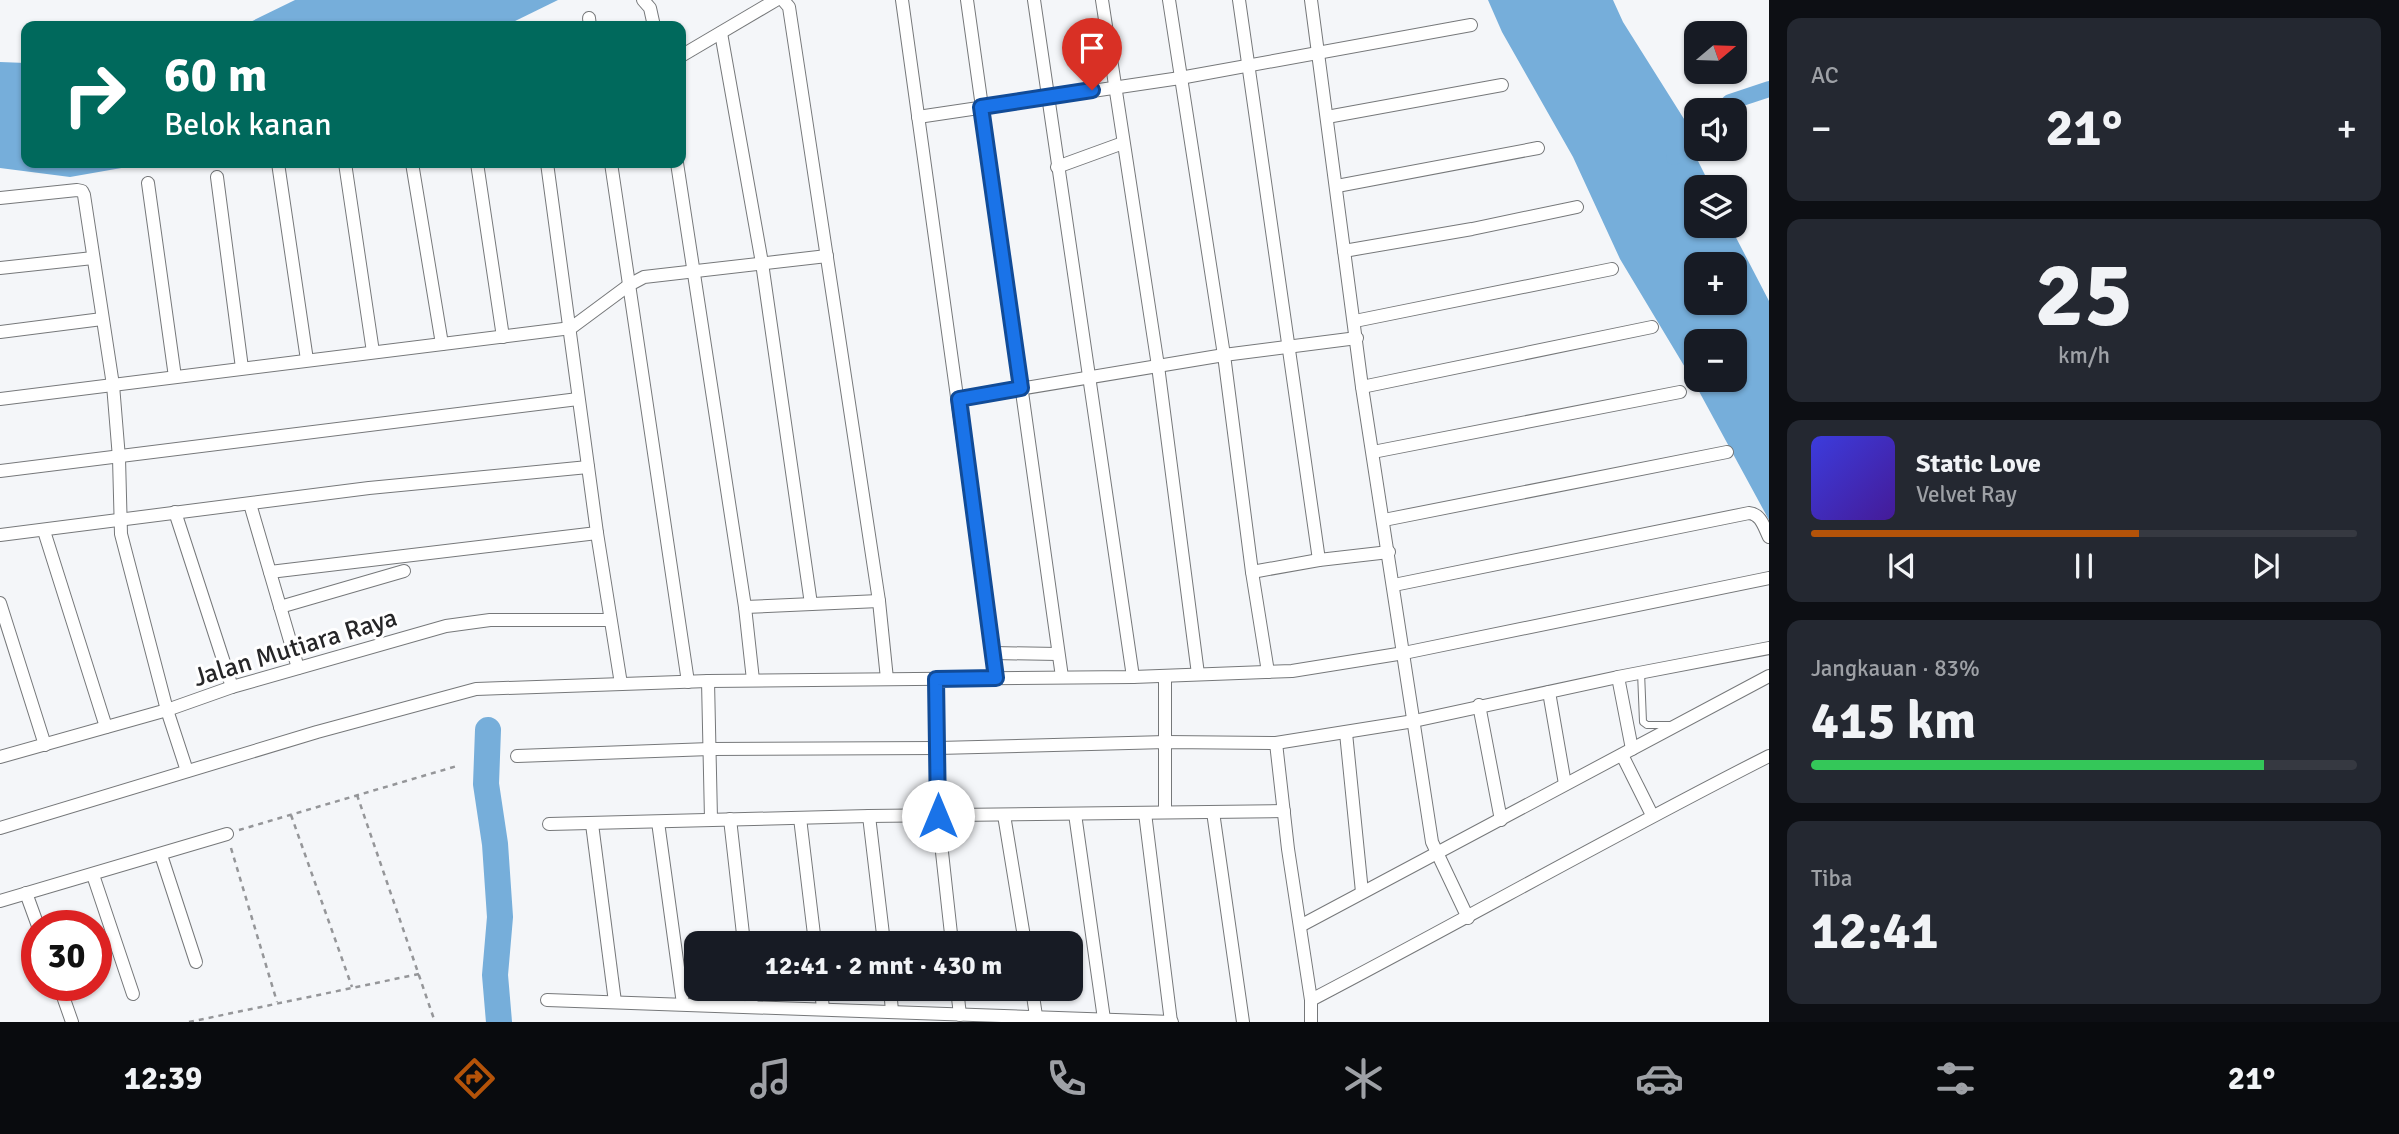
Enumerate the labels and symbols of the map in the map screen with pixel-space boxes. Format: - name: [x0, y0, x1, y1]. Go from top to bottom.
- pin: [1062, 18, 1122, 90]
- north arrow: [1684, 21, 1746, 84]
- street label: Jalan Mutiara Raya: [190, 602, 401, 694]
- position arrow: [901, 779, 975, 853]
- speed limit sign: 30: [21, 910, 112, 1001]

